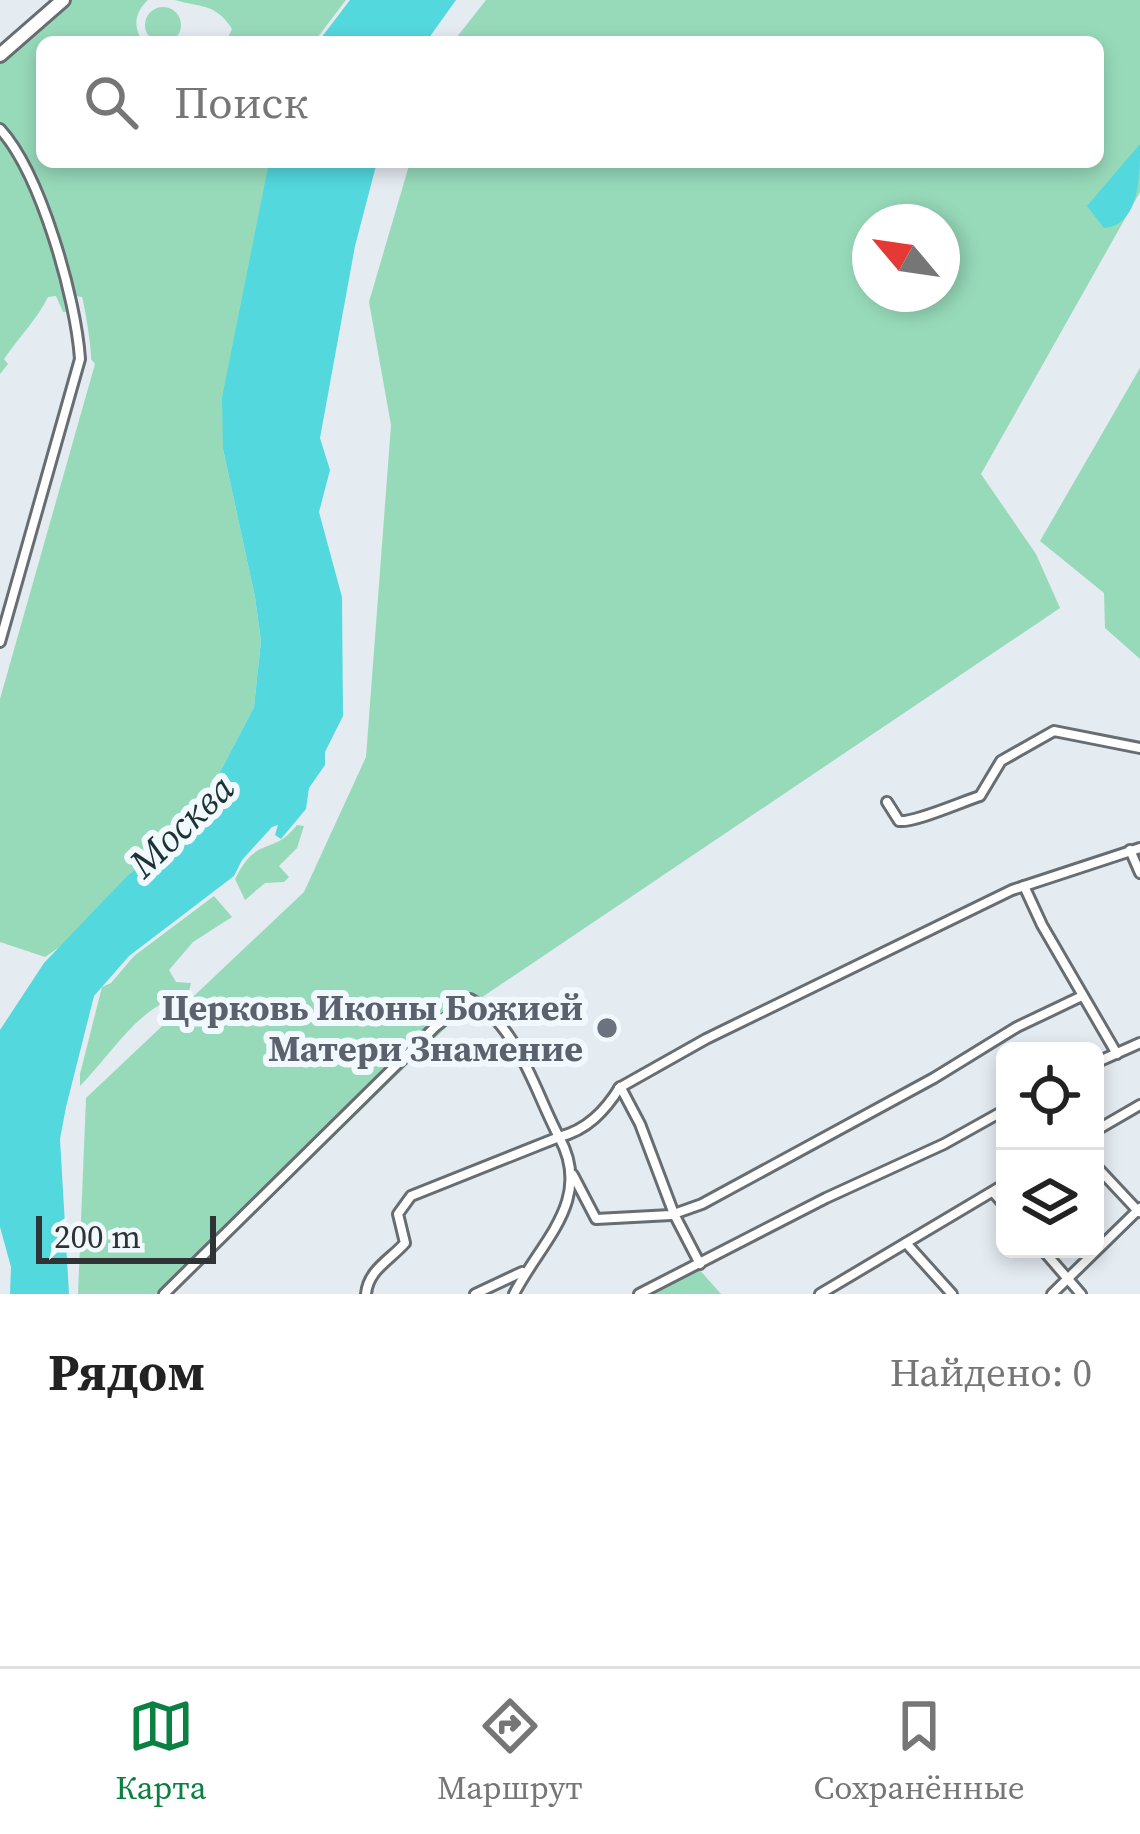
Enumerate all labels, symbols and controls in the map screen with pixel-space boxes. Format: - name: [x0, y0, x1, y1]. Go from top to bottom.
- search box: [36, 36, 1104, 168]
- icon: search: [78, 69, 144, 135]
- text: Поиск: [174, 71, 308, 133]
- north arrow: [852, 204, 960, 312]
- water label: Москва: [116, 762, 246, 889]
- place label: Церковь Иконы Божией Матери Знамение: [162, 983, 583, 1073]
- marker: Церковь Иконы Божией Матери Знамение: [594, 1015, 620, 1041]
- map controls: [996, 1042, 1104, 1258]
- button: locate: [996, 1042, 1104, 1150]
- button: layers: [996, 1150, 1104, 1258]
- scale bar: [36, 1210, 216, 1263]
- text: 200 m: [54, 1214, 141, 1259]
- text: Рядом: [48, 1337, 205, 1407]
- text: Найдено: 0: [890, 1346, 1092, 1399]
- tab: Карта: [115, 1693, 206, 1810]
- tab: Маршрут: [437, 1693, 583, 1810]
- tab: Сохранённые: [813, 1693, 1025, 1810]

